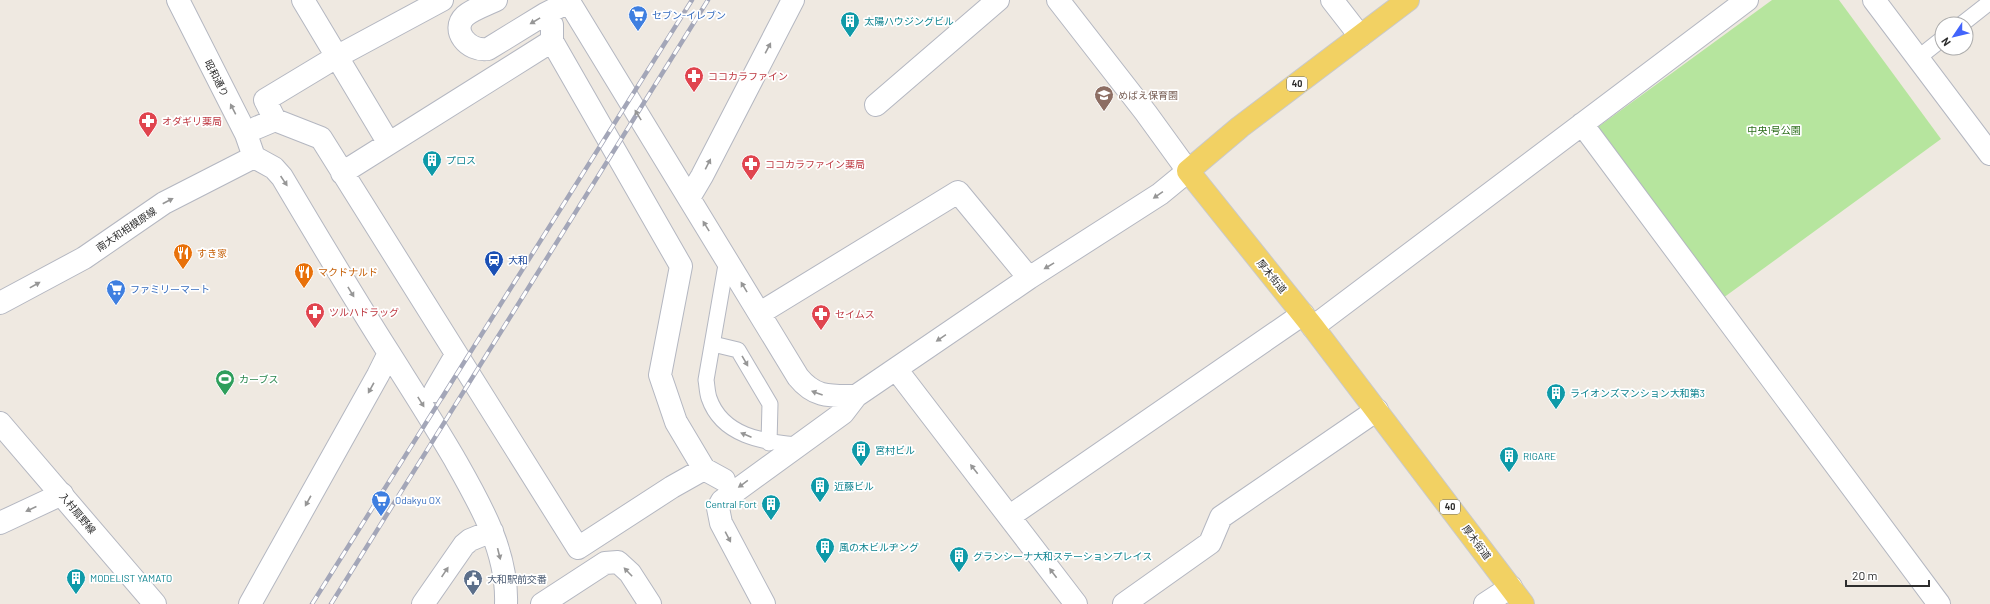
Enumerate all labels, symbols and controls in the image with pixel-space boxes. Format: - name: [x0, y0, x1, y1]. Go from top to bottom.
- supermarket icon: セブン-イレブン: [627, 4, 649, 32]
- place label: セブン-イレブン: [652, 9, 726, 21]
- building icon: 太陽ハウジングビル: [839, 10, 861, 38]
- place label: 太陽ハウジングビル: [864, 15, 954, 27]
- north arrow: [1934, 16, 1974, 56]
- one-way arrow: [529, 17, 541, 24]
- text: N: [1938, 35, 1953, 49]
- one-way arrow: [764, 43, 771, 54]
- street label: 昭和通り: [203, 57, 231, 99]
- pharmacy icon: ココカラファイン: [683, 65, 705, 93]
- place label: ココカラファイン: [708, 70, 788, 82]
- road number: 40: [1287, 77, 1307, 91]
- school or university icon: めばえ保育園: [1093, 84, 1115, 112]
- place label: めばえ保育園: [1118, 89, 1178, 101]
- one-way arrow: [230, 103, 236, 114]
- one-way arrow: [635, 109, 642, 121]
- pharmacy icon: オダギリ薬局: [137, 110, 159, 138]
- place label: オダギリ薬局: [162, 115, 222, 127]
- park label: 中央1号公園: [1747, 124, 1801, 136]
- building icon: プロス: [421, 149, 443, 177]
- pharmacy icon: ココカラファイン薬局: [740, 153, 762, 181]
- place label: プロス: [446, 154, 476, 166]
- one-way arrow: [705, 158, 712, 170]
- place label: ココカラファイン薬局: [765, 158, 865, 170]
- one-way arrow: [280, 175, 287, 187]
- one-way arrow: [1153, 191, 1163, 199]
- one-way arrow: [162, 198, 174, 204]
- street label: 南大和相模原線: [94, 204, 158, 254]
- one-way arrow: [703, 220, 710, 232]
- restaurant icon: すき家: [172, 242, 194, 270]
- place label: すき家: [197, 247, 227, 259]
- station icon: 大和: [483, 249, 505, 277]
- place label: 大和: [508, 254, 528, 266]
- street label: 厚木街道: [1255, 257, 1289, 295]
- restaurant icon: マクドナルド: [293, 261, 315, 289]
- one-way arrow: [1043, 262, 1055, 269]
- place label: マクドナルド: [318, 266, 378, 278]
- supermarket icon: ファミリーマート: [105, 278, 127, 306]
- one-way arrow: [741, 281, 748, 293]
- one-way arrow: [29, 282, 40, 289]
- place label: ファミリーマート: [130, 283, 210, 295]
- one-way arrow: [348, 286, 355, 298]
- pharmacy icon: ツルハドラッグ: [304, 301, 326, 329]
- pharmacy icon: セイムス: [810, 303, 832, 331]
- place label: ツルハドラッグ: [329, 306, 399, 318]
- place label: セイムス: [835, 308, 875, 320]
- one-way arrow: [936, 334, 946, 342]
- one-way arrow: [741, 355, 748, 367]
- sports icon: カーブス: [214, 368, 236, 396]
- place label: カーブス: [239, 373, 278, 385]
- one-way arrow: [368, 382, 375, 394]
- building icon: ライオンズマンション大和第3: [1545, 382, 1567, 410]
- place label: ライオンズマンション大和第3: [1570, 387, 1705, 399]
- one-way arrow: [811, 389, 823, 395]
- one-way arrow: [417, 396, 424, 408]
- one-way arrow: [739, 432, 751, 438]
- building icon: 宮村ビル: [850, 439, 872, 467]
- place label: 宮村ビル: [875, 444, 915, 456]
- building icon: RIGARE: [1498, 445, 1520, 473]
- place label: RIGARE: [1523, 450, 1556, 462]
- one-way arrow: [970, 464, 978, 475]
- building icon: 近藤ビル: [809, 475, 831, 503]
- one-way arrow: [738, 480, 748, 488]
- place label: 近藤ビル: [834, 480, 874, 492]
- supermarket icon: Odakyu OX: [370, 489, 392, 517]
- street label: 入村扇野線: [57, 490, 99, 536]
- building icon: Central Fort: [760, 493, 782, 521]
- place label: Odakyu OX: [395, 494, 441, 506]
- one-way arrow: [304, 495, 311, 507]
- place label: Central Fort: [705, 498, 757, 510]
- road number: 40: [1440, 500, 1460, 514]
- one-way arrow: [25, 506, 37, 512]
- street label: 厚木街道: [1460, 522, 1494, 562]
- one-way arrow: [724, 531, 731, 543]
- building icon: 風の木ビルヂング: [814, 536, 836, 564]
- place label: 風の木ビルヂング: [839, 541, 919, 553]
- building icon: グランシーナ大和ステーションプレイス: [948, 545, 970, 573]
- one-way arrow: [496, 548, 502, 560]
- place label: グランシーナ大和ステーションプレイス: [973, 550, 1152, 562]
- scale bar: [1846, 562, 1929, 588]
- one-way arrow: [441, 566, 449, 577]
- building icon: MODELIST YAMATO: [65, 567, 87, 595]
- one-way arrow: [624, 567, 633, 577]
- one-way arrow: [1049, 567, 1057, 578]
- public building icon: 大和駅前交番: [462, 568, 484, 596]
- text: 20 m: [1852, 568, 1878, 582]
- place label: MODELIST YAMATO: [90, 572, 172, 584]
- place label: 大和駅前交番: [487, 573, 547, 585]

